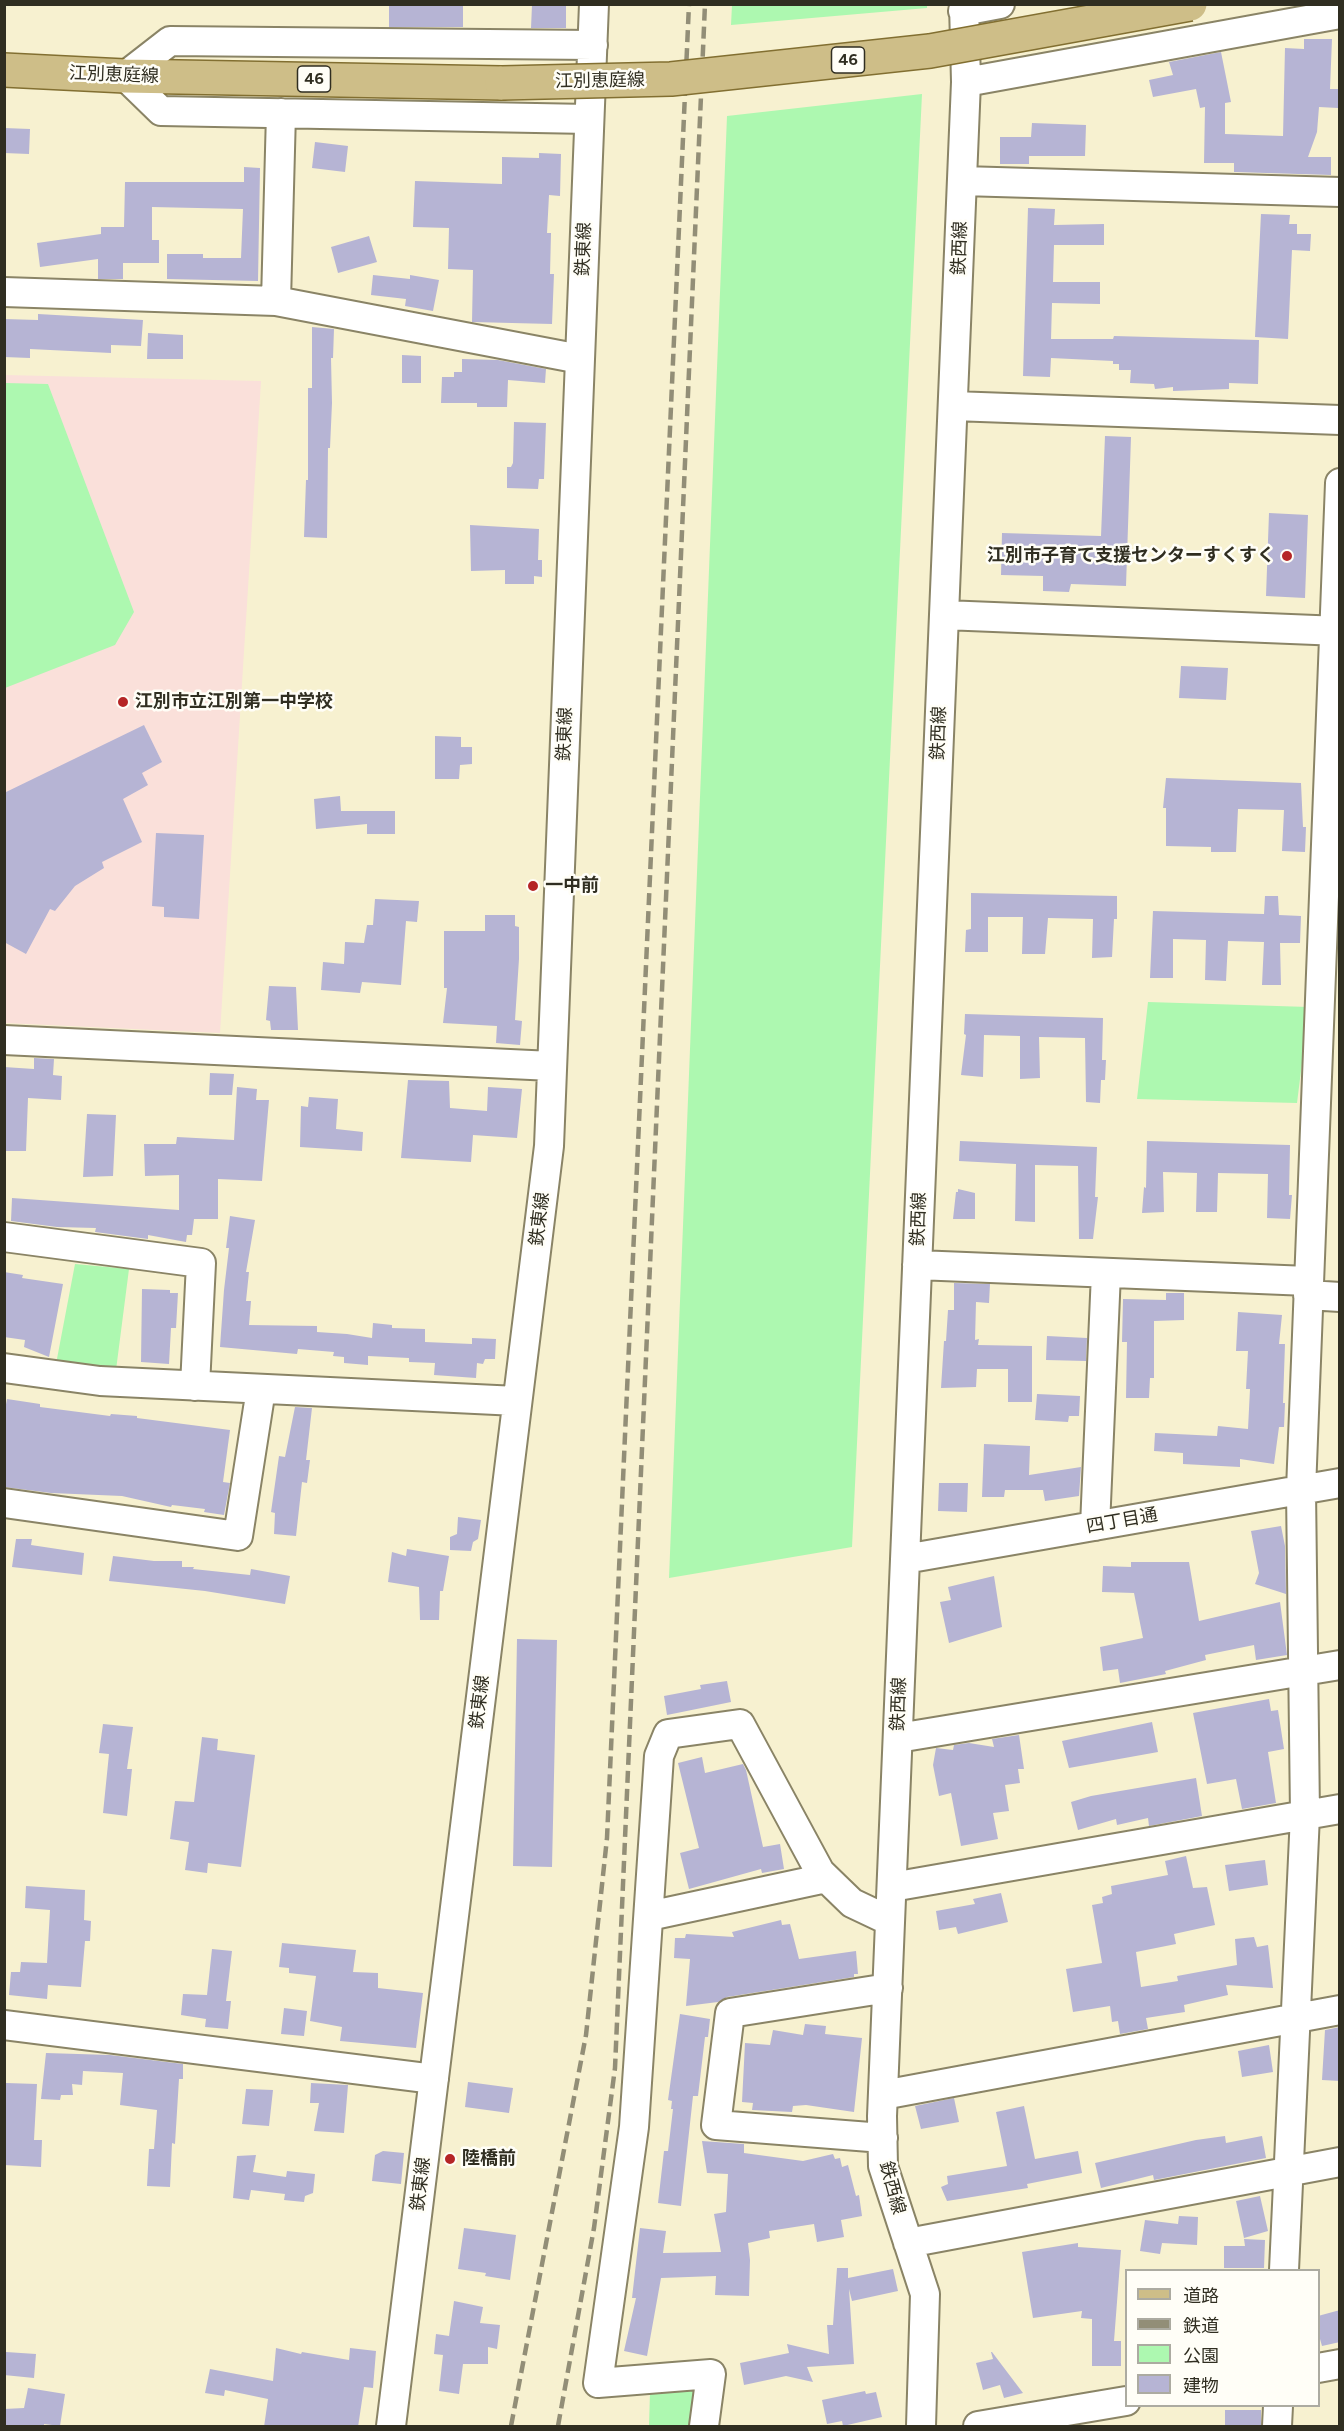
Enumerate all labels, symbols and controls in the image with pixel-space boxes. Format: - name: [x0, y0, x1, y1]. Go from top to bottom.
- road number: 46: [832, 47, 864, 73]
- street label: 江別恵庭線: [69, 63, 159, 87]
- road number: 46: [298, 66, 330, 92]
- street label: 江別恵庭線: [555, 69, 645, 93]
- street label: 鉄西線: [948, 221, 972, 275]
- street label: 鉄東線: [572, 222, 596, 276]
- place label: 江別市子育て支援センターすくすく: [987, 545, 1275, 567]
- marker: 江別市子育て支援センターすくすく: [1280, 549, 1294, 563]
- place label: 江別市立江別第一中学校: [135, 691, 333, 713]
- marker: 江別市立江別第一中学校: [116, 695, 130, 709]
- street label: 鉄西線: [927, 706, 951, 760]
- street label: 鉄東線: [553, 707, 577, 761]
- place label: 一中前: [545, 875, 599, 897]
- marker: 一中前: [526, 879, 540, 893]
- street label: 鉄東線: [526, 1191, 554, 1247]
- street label: 鉄西線: [907, 1192, 931, 1246]
- street label: 四丁目通: [1085, 1504, 1159, 1538]
- street label: 鉄東線: [466, 1674, 494, 1730]
- street label: 鉄西線: [887, 1677, 911, 1731]
- place label: 陸橋前: [462, 2148, 516, 2170]
- marker: 陸橋前: [443, 2152, 457, 2166]
- street label: 鉄東線: [407, 2156, 435, 2212]
- street label: 鉄西線: [875, 2159, 909, 2217]
- legend: [1125, 2269, 1320, 2407]
- text: 道路: [1183, 2285, 1219, 2307]
- text: 鉄道: [1183, 2315, 1219, 2337]
- text: 公園: [1183, 2345, 1219, 2367]
- text: 建物: [1183, 2375, 1219, 2397]

